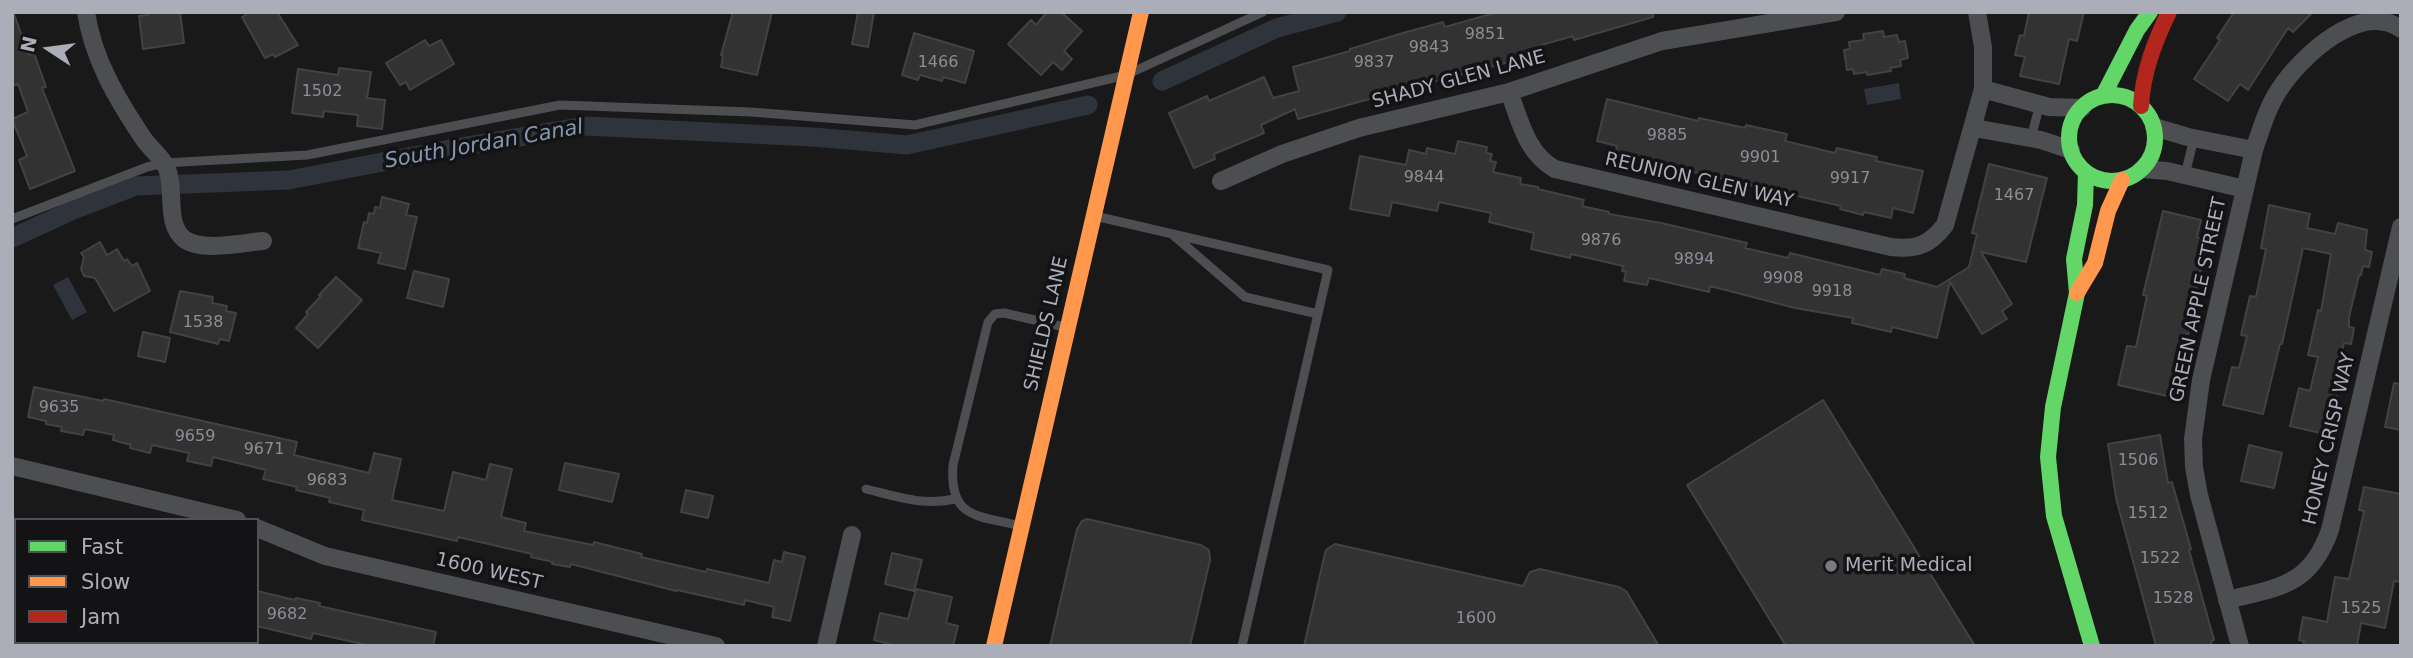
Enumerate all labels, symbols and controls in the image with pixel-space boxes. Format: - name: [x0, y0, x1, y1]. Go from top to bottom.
- north arrow: [14, 14, 84, 84]
- house number: 9851: [1465, 25, 1505, 45]
- text: N: [16, 34, 41, 54]
- house number: 9843: [1409, 38, 1449, 58]
- street label: SHADY GLEN LANE: [1370, 46, 1548, 114]
- house number: 1466: [918, 53, 958, 73]
- house number: 9837: [1354, 53, 1394, 73]
- house number: 1502: [302, 82, 342, 102]
- water label: South Jordan Canal: [383, 115, 585, 175]
- house number: 9885: [1647, 126, 1687, 146]
- street label: REUNION GLEN WAY: [1603, 148, 1795, 214]
- house number: 9901: [1740, 148, 1780, 168]
- house number: 9844: [1404, 168, 1444, 188]
- house number: 9917: [1830, 169, 1870, 189]
- house number: 1467: [1994, 186, 2034, 206]
- street label: GREEN APPLE STREET: [2166, 195, 2232, 405]
- house number: 9876: [1581, 231, 1621, 251]
- house number: 9894: [1674, 250, 1714, 270]
- street label: SHIELDS LANE: [1020, 254, 1074, 394]
- house number: 9908: [1763, 269, 1803, 289]
- house number: 9918: [1812, 282, 1852, 302]
- house number: 1538: [183, 313, 223, 333]
- street label: HONEY CRISP WAY: [2299, 351, 2361, 527]
- house number: 9635: [39, 398, 79, 418]
- house number: 9659: [175, 427, 215, 447]
- house number: 9671: [244, 440, 284, 460]
- house number: 1506: [2118, 451, 2158, 471]
- house number: 9683: [307, 471, 347, 491]
- house number: 1512: [2128, 504, 2168, 524]
- legend: [14, 518, 259, 644]
- text: Fast: [81, 535, 123, 559]
- street label: 1600 WEST: [433, 549, 545, 595]
- house number: 1522: [2140, 549, 2180, 569]
- place label: Merit Medical: [1845, 555, 1972, 577]
- marker: Merit Medical: [1823, 558, 1839, 574]
- text: Slow: [81, 570, 130, 594]
- house number: 1528: [2153, 589, 2193, 609]
- house number: 1525: [2341, 599, 2381, 619]
- text: Jam: [81, 605, 121, 629]
- house number: 9682: [267, 605, 307, 625]
- house number: 1600: [1456, 609, 1496, 629]

